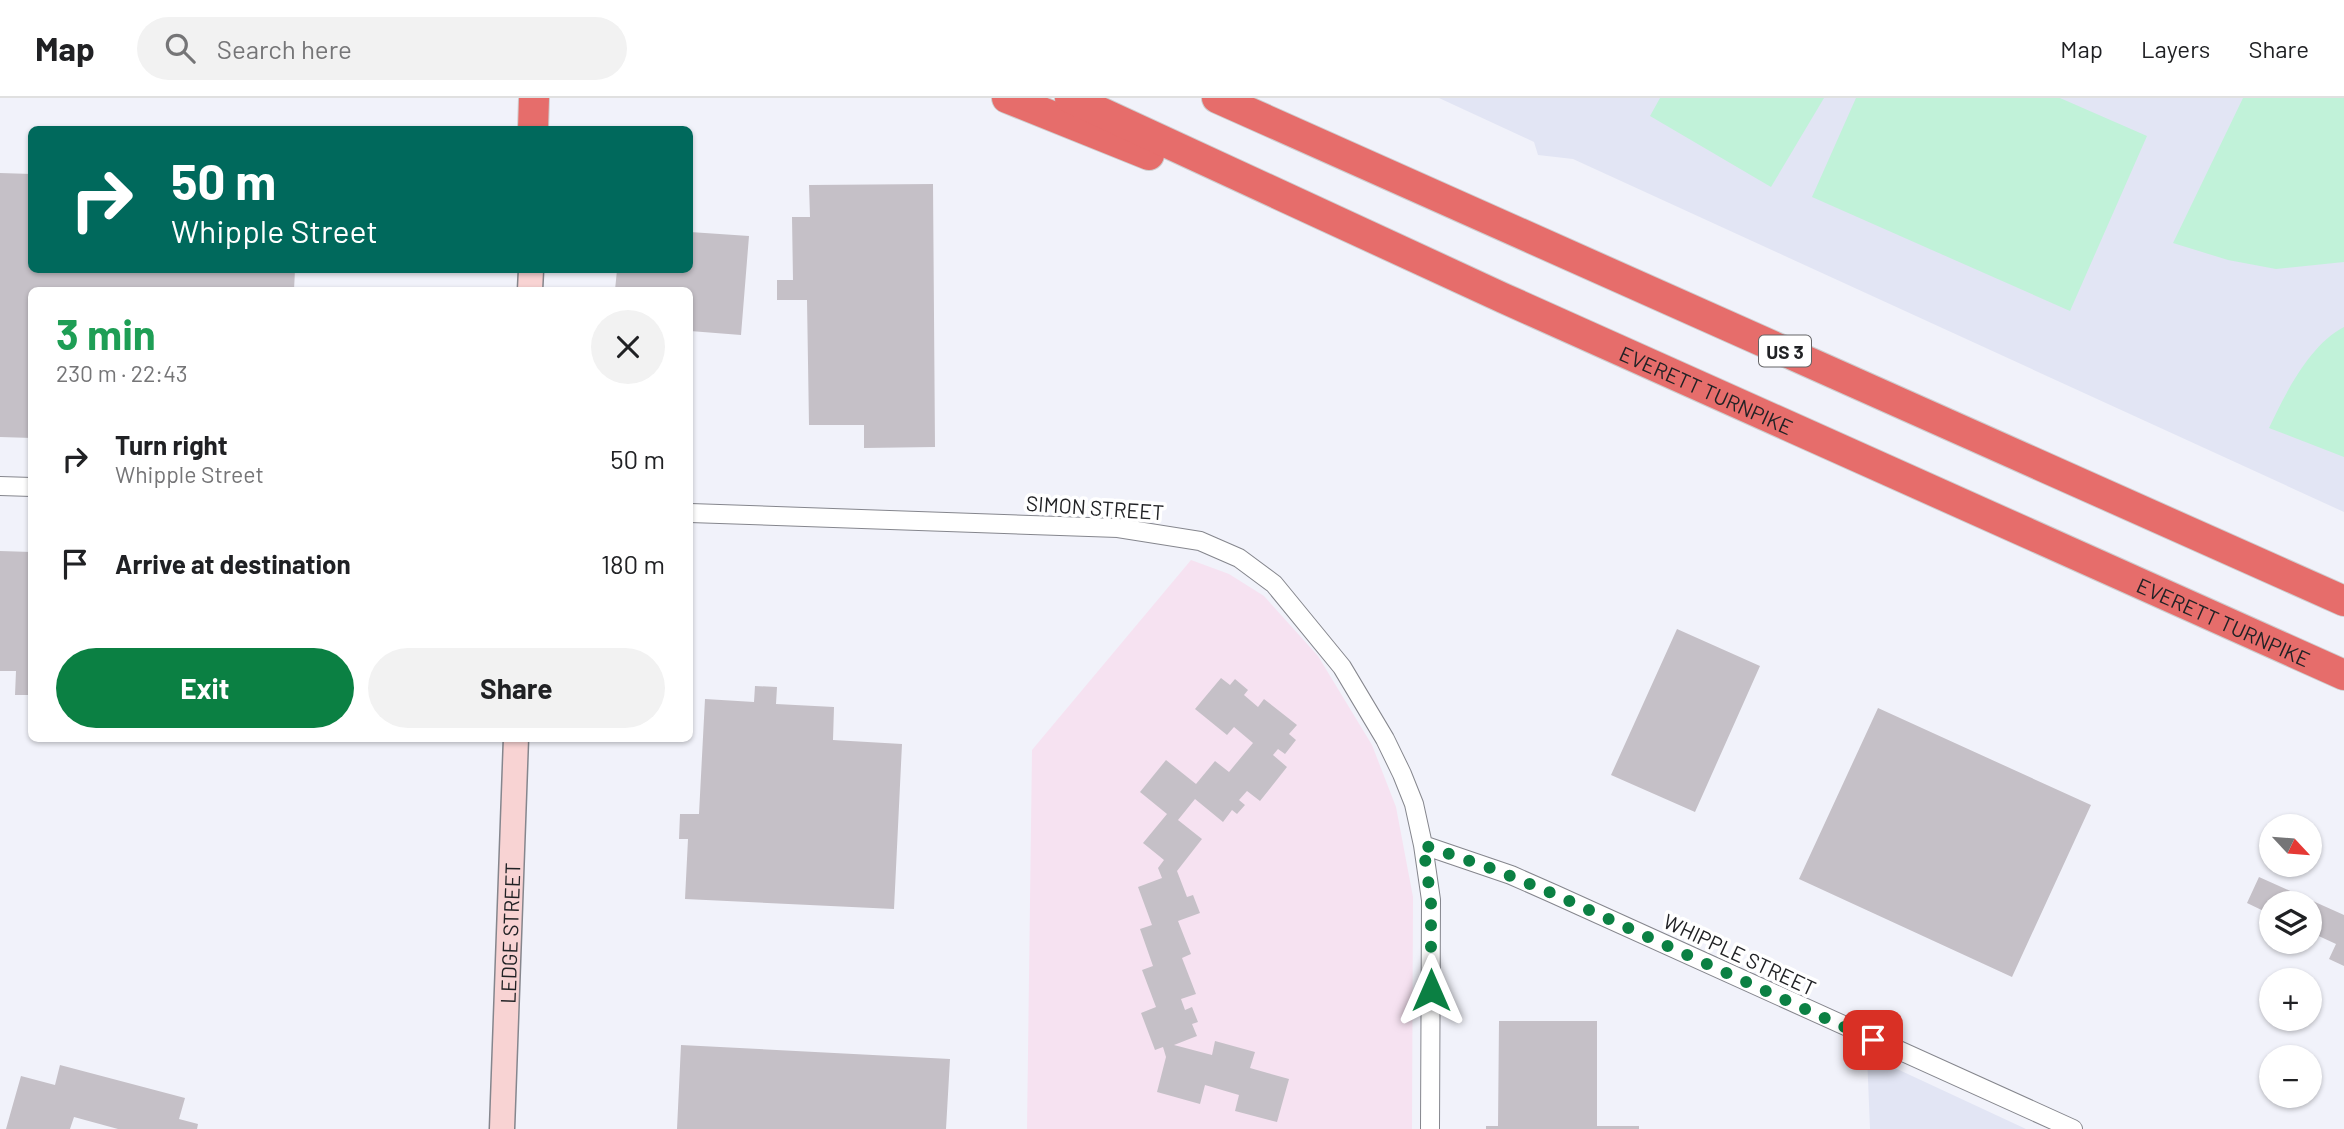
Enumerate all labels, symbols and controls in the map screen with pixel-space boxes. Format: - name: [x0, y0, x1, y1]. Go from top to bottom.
- search box: [137, 17, 627, 80]
- text: Map: [35, 28, 95, 68]
- icon: search: [161, 29, 199, 67]
- text: Search here: [217, 33, 352, 64]
- text: Map: [2060, 34, 2103, 63]
- text: Layers: [2141, 34, 2210, 63]
- text: Share: [2248, 34, 2309, 63]
- text: 50 m: [171, 151, 276, 210]
- icon: right: [56, 154, 147, 245]
- text: Whipple Street: [171, 211, 378, 249]
- text: 3 min: [56, 308, 156, 358]
- button: close: [591, 310, 665, 384]
- road number: US 3: [1759, 336, 1811, 366]
- street label: EVERETT TURNPIKE: [1616, 340, 1797, 439]
- text: 230 m · 22:43: [56, 359, 188, 387]
- text: Turn right: [115, 429, 228, 460]
- icon: right: [56, 440, 94, 478]
- text: 50 m: [610, 443, 665, 474]
- text: Whipple Street: [115, 460, 264, 488]
- street label: SIMON STREET: [1025, 490, 1165, 524]
- icon: arrive: [56, 545, 94, 583]
- text: Arrive at destination: [115, 548, 351, 579]
- text: 180 m: [601, 548, 665, 579]
- street label: EVERETT TURNPIKE: [2133, 571, 2314, 671]
- button: Exit: [56, 648, 354, 728]
- button: Share: [368, 648, 665, 728]
- north arrow: [2259, 814, 2322, 877]
- map controls: [2259, 814, 2322, 1108]
- street label: LEDGE STREET: [494, 862, 524, 1004]
- button: layers: [2259, 891, 2322, 954]
- street label: WHIPPLE STREET: [1660, 908, 1820, 1000]
- position arrow: [1394, 953, 1468, 1027]
- button: +: [2259, 968, 2322, 1031]
- pin: [1843, 1010, 1903, 1070]
- icon: arrive: [1854, 1021, 1892, 1059]
- button: −: [2259, 1045, 2322, 1108]

